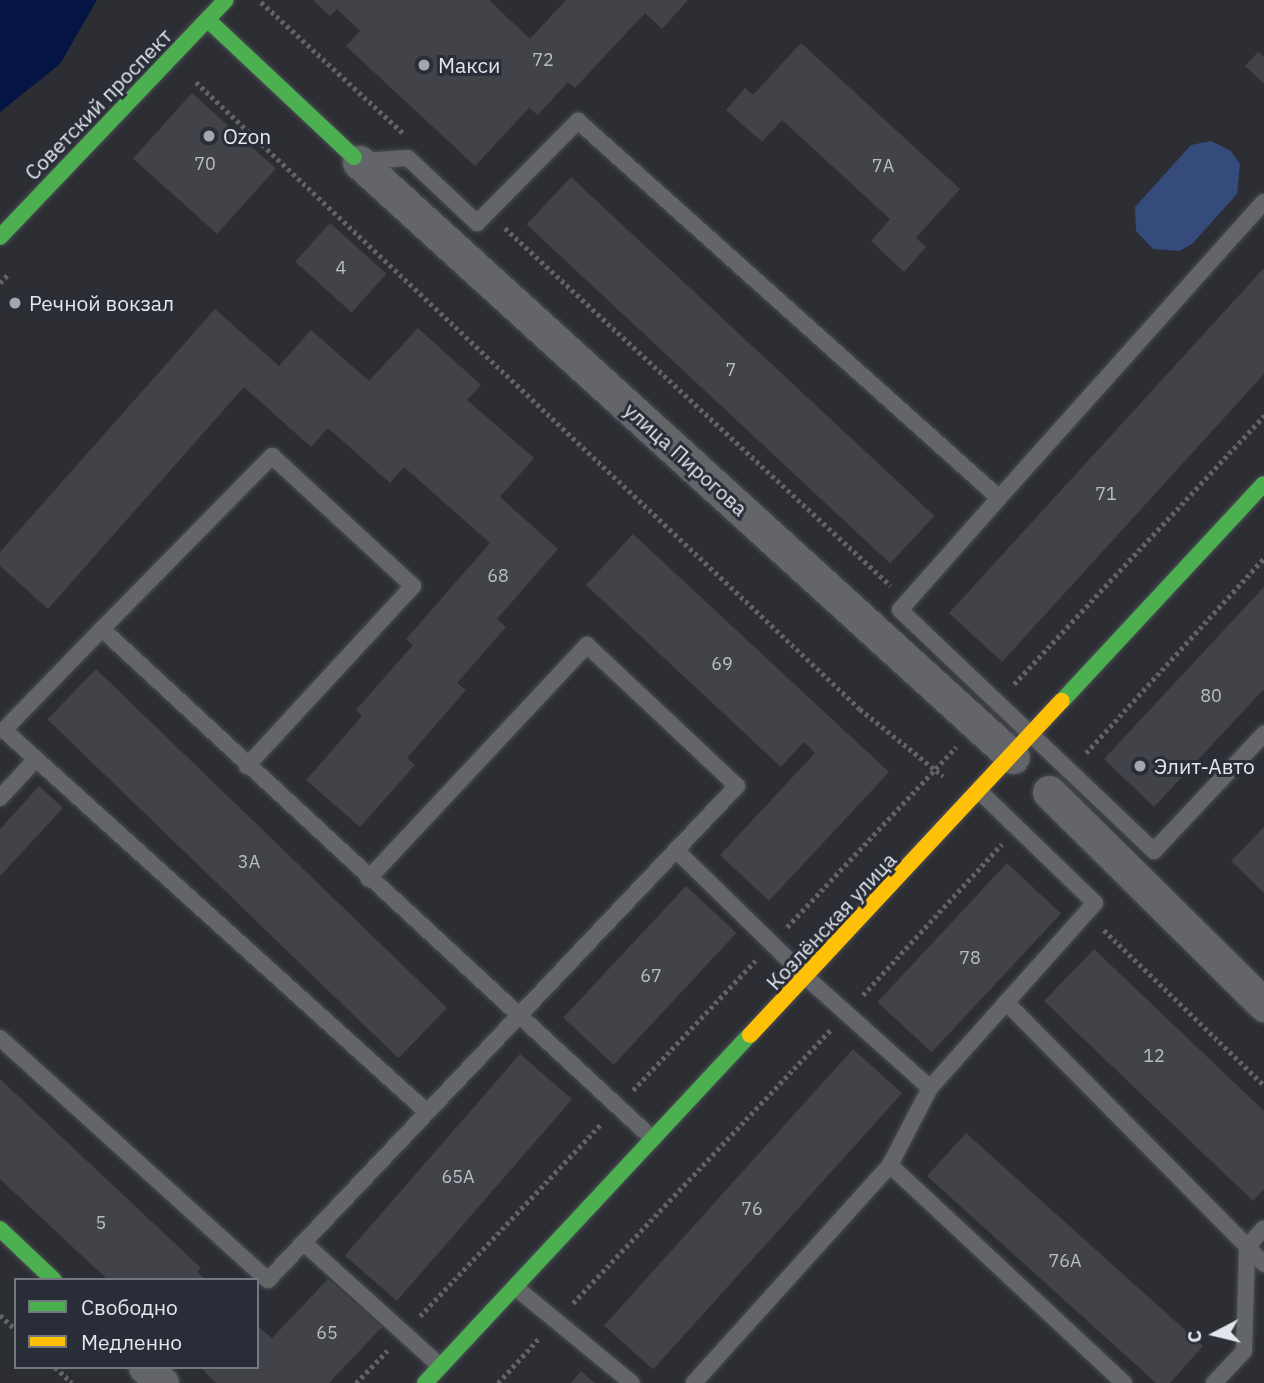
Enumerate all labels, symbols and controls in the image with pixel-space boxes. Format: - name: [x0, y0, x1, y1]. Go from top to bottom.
- street label: Советский проспект: [19, 23, 177, 185]
- house number: 72: [532, 49, 554, 71]
- place label: Макси: [438, 52, 500, 78]
- marker: Макси: [416, 57, 432, 73]
- place label: Ozon: [223, 123, 271, 149]
- marker: Ozon: [201, 128, 217, 144]
- house number: 70: [194, 153, 216, 175]
- house number: 7А: [872, 155, 894, 177]
- house number: 4: [336, 257, 346, 279]
- place label: Речной вокзал: [29, 290, 174, 316]
- marker: Речной вокзал: [7, 295, 23, 311]
- house number: 7: [726, 359, 736, 381]
- street label: улица Пирогова: [619, 397, 753, 521]
- house number: 71: [1095, 483, 1117, 505]
- house number: 68: [487, 565, 509, 587]
- house number: 69: [711, 653, 733, 675]
- house number: 80: [1200, 685, 1222, 707]
- place label: Элит-Авто: [1154, 753, 1255, 779]
- marker: Элит-Авто: [1132, 758, 1148, 774]
- street label: Козлёнская улица: [761, 847, 901, 995]
- house number: 3А: [238, 851, 260, 873]
- house number: 78: [959, 947, 981, 969]
- house number: 67: [640, 965, 662, 987]
- house number: 12: [1143, 1045, 1165, 1067]
- house number: 65А: [441, 1166, 475, 1188]
- house number: 76: [741, 1198, 763, 1220]
- house number: 5: [96, 1212, 106, 1234]
- house number: 76А: [1048, 1250, 1082, 1272]
- legend: [14, 1278, 259, 1369]
- text: Свободно: [81, 1293, 178, 1321]
- north arrow: [1180, 1299, 1250, 1369]
- house number: 65: [316, 1322, 338, 1344]
- text: Медленно: [81, 1328, 182, 1356]
- text: С: [1181, 1329, 1207, 1344]

